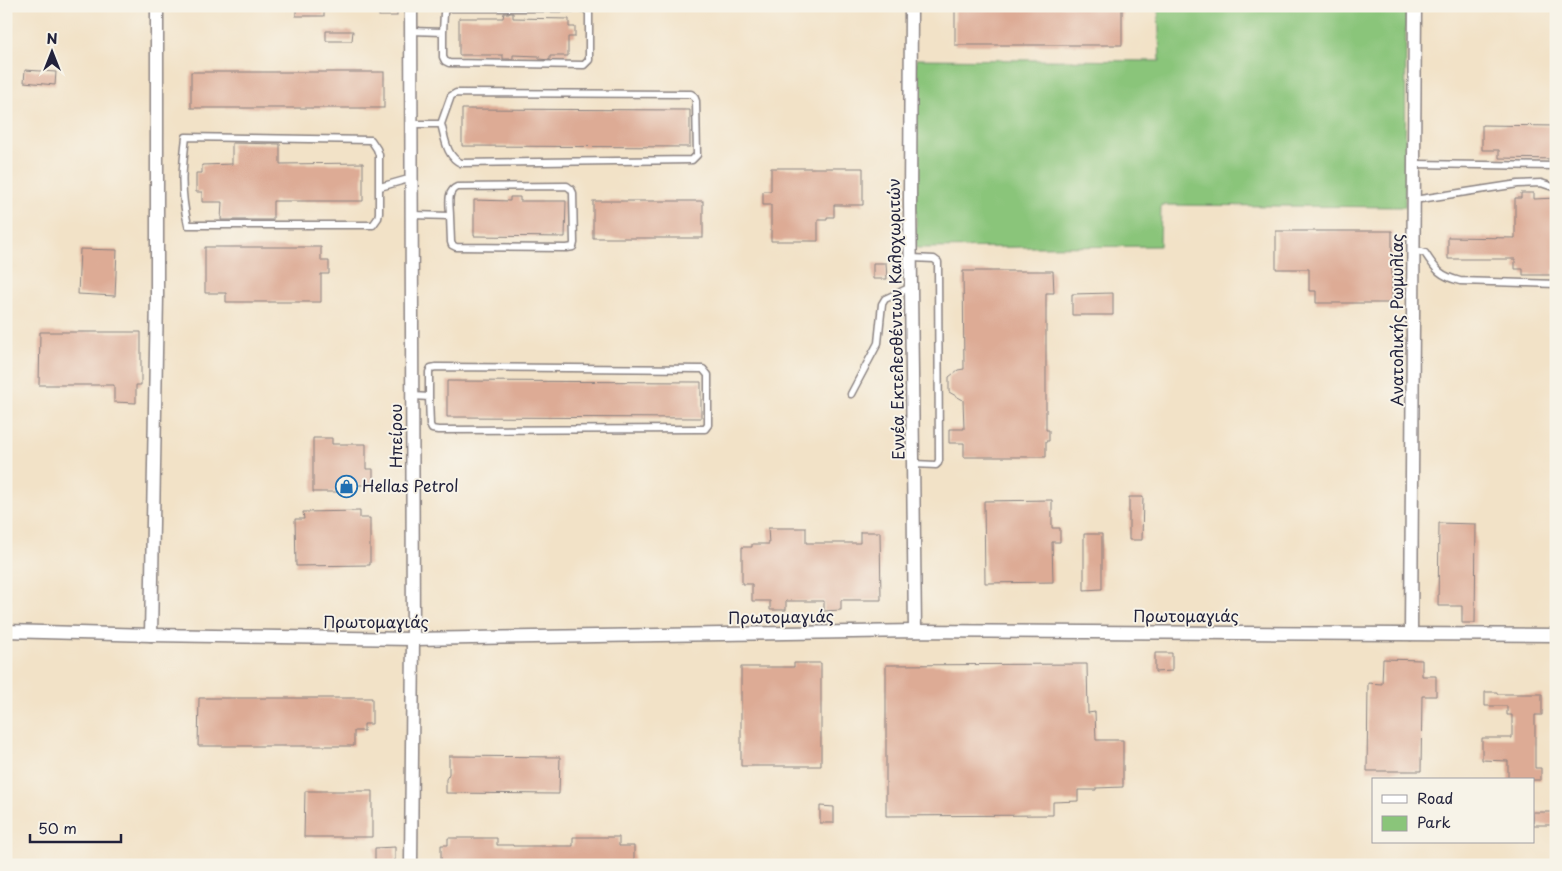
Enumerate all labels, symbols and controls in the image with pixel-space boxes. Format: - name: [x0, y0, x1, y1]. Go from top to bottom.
- north arrow: [28, 28, 78, 78]
- text: N: [46, 28, 58, 49]
- street label: Εννέα Εκτελεσθέντων Καλοχωριτών: [881, 178, 909, 460]
- street label: Ανατολικής Ρωμυλίας: [1384, 234, 1408, 406]
- street label: Ηπείρου: [383, 404, 407, 468]
- place label: Hellas Petrol: [362, 473, 459, 497]
- shop icon: Hellas Petrol: [334, 474, 358, 498]
- street label: Πρωτομαγιάς: [728, 603, 834, 629]
- street label: Πρωτομαγιάς: [1133, 603, 1239, 627]
- street label: Πρωτομαγιάς: [323, 609, 429, 633]
- legend: [1372, 778, 1534, 844]
- text: Road: [1417, 786, 1453, 809]
- text: Park: [1417, 810, 1451, 833]
- scale bar: [30, 811, 121, 843]
- text: 50 m: [38, 816, 77, 839]

